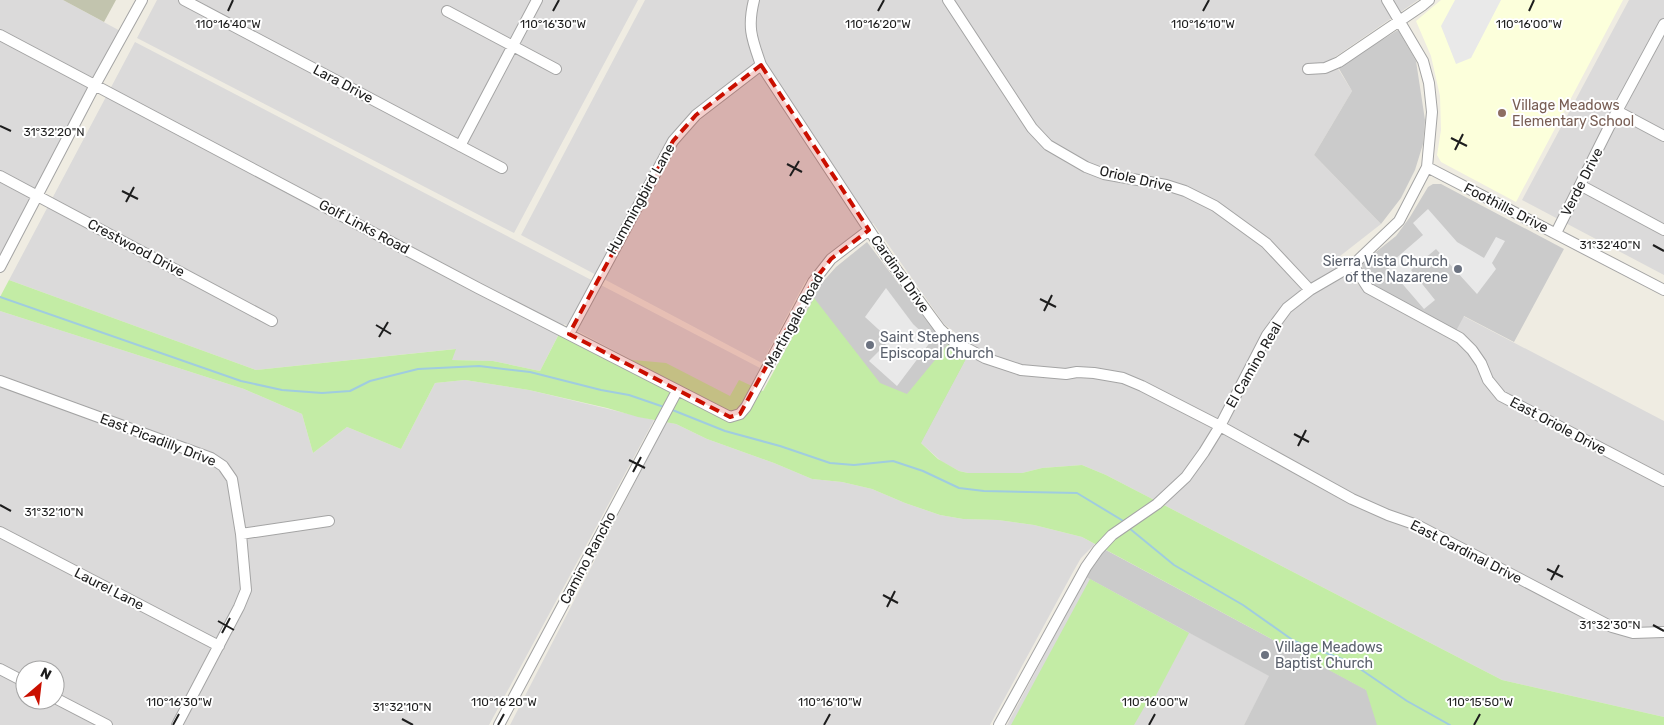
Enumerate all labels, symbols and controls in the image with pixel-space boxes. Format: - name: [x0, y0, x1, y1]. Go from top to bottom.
- text: 110°16'40"W: [195, 17, 261, 31]
- text: 110°16'30"W: [520, 17, 586, 31]
- text: 110°16'20"W: [845, 17, 911, 31]
- text: 110°16'10"W: [1171, 17, 1235, 31]
- text: 110°16'00"W: [1496, 17, 1563, 31]
- street label: Lara Drive: [310, 61, 376, 107]
- place label: Village Meadows Elementary School: [1512, 97, 1634, 130]
- marker: Village Meadows Elementary School: [1496, 107, 1508, 119]
- text: 31°32'20"N: [23, 125, 85, 139]
- street label: Hummingbird Lane: [603, 140, 679, 257]
- street label: Verde Drive: [1557, 145, 1607, 219]
- street label: Oriole Drive: [1098, 162, 1174, 196]
- street label: Foothills Drive: [1461, 179, 1551, 237]
- street label: Golf Links Road: [316, 196, 412, 258]
- street label: Crestwood Drive: [85, 215, 188, 281]
- street label: Cardinal Drive: [867, 232, 933, 316]
- text: 31°32'40"N: [1580, 238, 1640, 252]
- place label: Sierra Vista Church of the Nazarene: [1323, 253, 1448, 286]
- marker: Sierra Vista Church of the Nazarene: [1452, 263, 1464, 275]
- street label: Martingale Road: [761, 271, 827, 371]
- street label: El Camino Real: [1223, 319, 1285, 411]
- place label: Saint Stephens Episcopal Church: [880, 329, 994, 362]
- marker: Saint Stephens Episcopal Church: [864, 339, 876, 351]
- street label: East Oriole Drive: [1507, 393, 1609, 459]
- street label: East Picadilly Drive: [98, 410, 219, 470]
- text: 31°32'10"N: [24, 505, 84, 519]
- street label: Camino Rancho: [556, 509, 620, 607]
- street label: East Cardinal Drive: [1407, 517, 1525, 588]
- street label: Laurel Lane: [71, 564, 147, 614]
- text: 31°32'30"N: [1579, 618, 1641, 632]
- place label: Village Meadows Baptist Church: [1275, 639, 1383, 672]
- marker: Village Meadows Baptist Church: [1259, 649, 1271, 661]
- north arrow: [15, 660, 65, 710]
- text: N: [37, 664, 54, 684]
- text: 110°16'30"W: [146, 695, 212, 709]
- text: 110°16'20"W: [471, 695, 537, 709]
- text: 110°16'10"W: [798, 695, 862, 709]
- text: 110°16'00"W: [1122, 695, 1189, 709]
- text: 110°15'50"W: [1447, 695, 1514, 709]
- text: 31°32'10"N: [372, 700, 432, 714]

